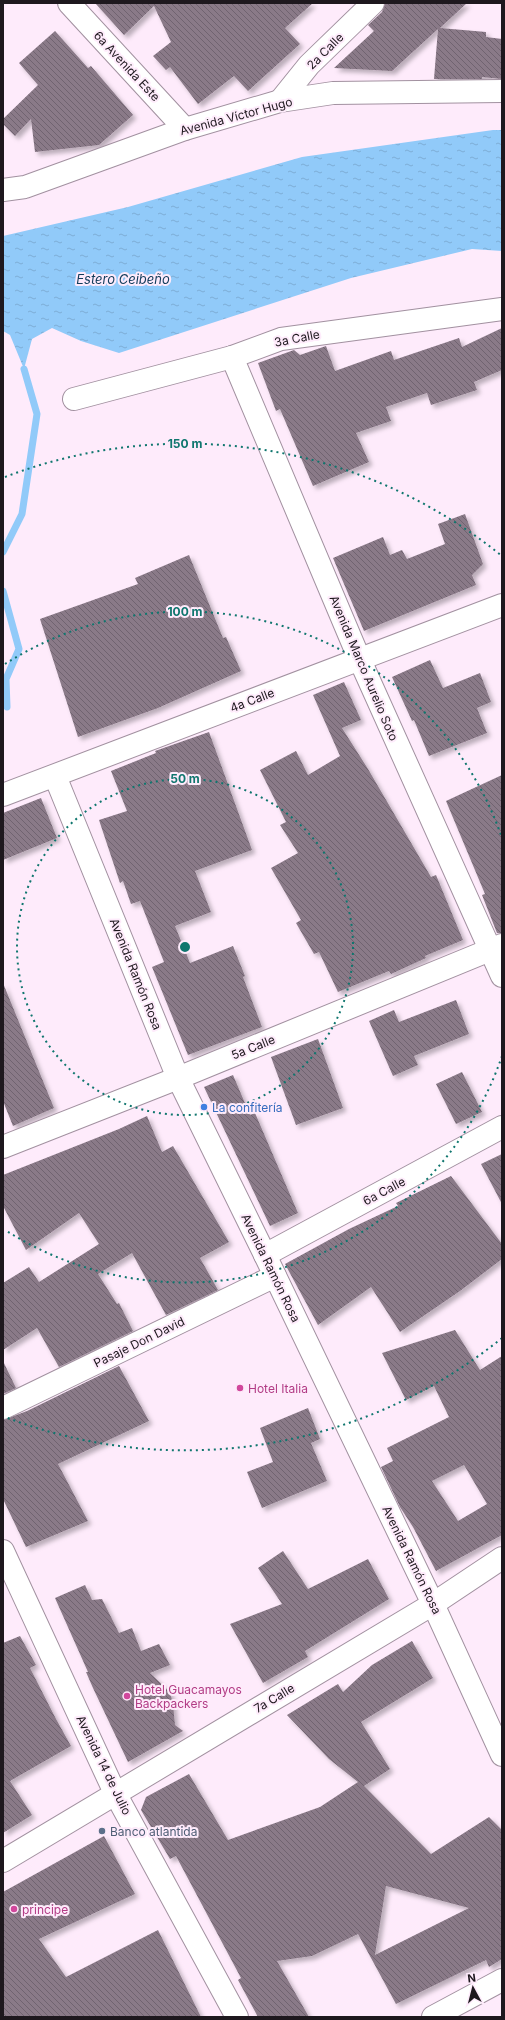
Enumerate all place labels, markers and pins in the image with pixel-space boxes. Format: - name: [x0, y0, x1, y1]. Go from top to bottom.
- centre of rings: [178, 940, 192, 954]
- place label: La confitería: [212, 1100, 283, 1115]
- marker: La confitería: [199, 1102, 209, 1112]
- place label: Hotel Italia: [248, 1381, 308, 1396]
- marker: Hotel Italia: [235, 1383, 245, 1393]
- place label: Hotel Guacamayos Backpackers: [135, 1682, 242, 1711]
- marker: Hotel Guacamayos Backpackers: [122, 1691, 132, 1701]
- place label: Banco atlantida: [110, 1824, 197, 1839]
- marker: Banco atlantida: [97, 1826, 107, 1836]
- place label: principe: [22, 1902, 68, 1917]
- marker: principe: [9, 1904, 19, 1914]

